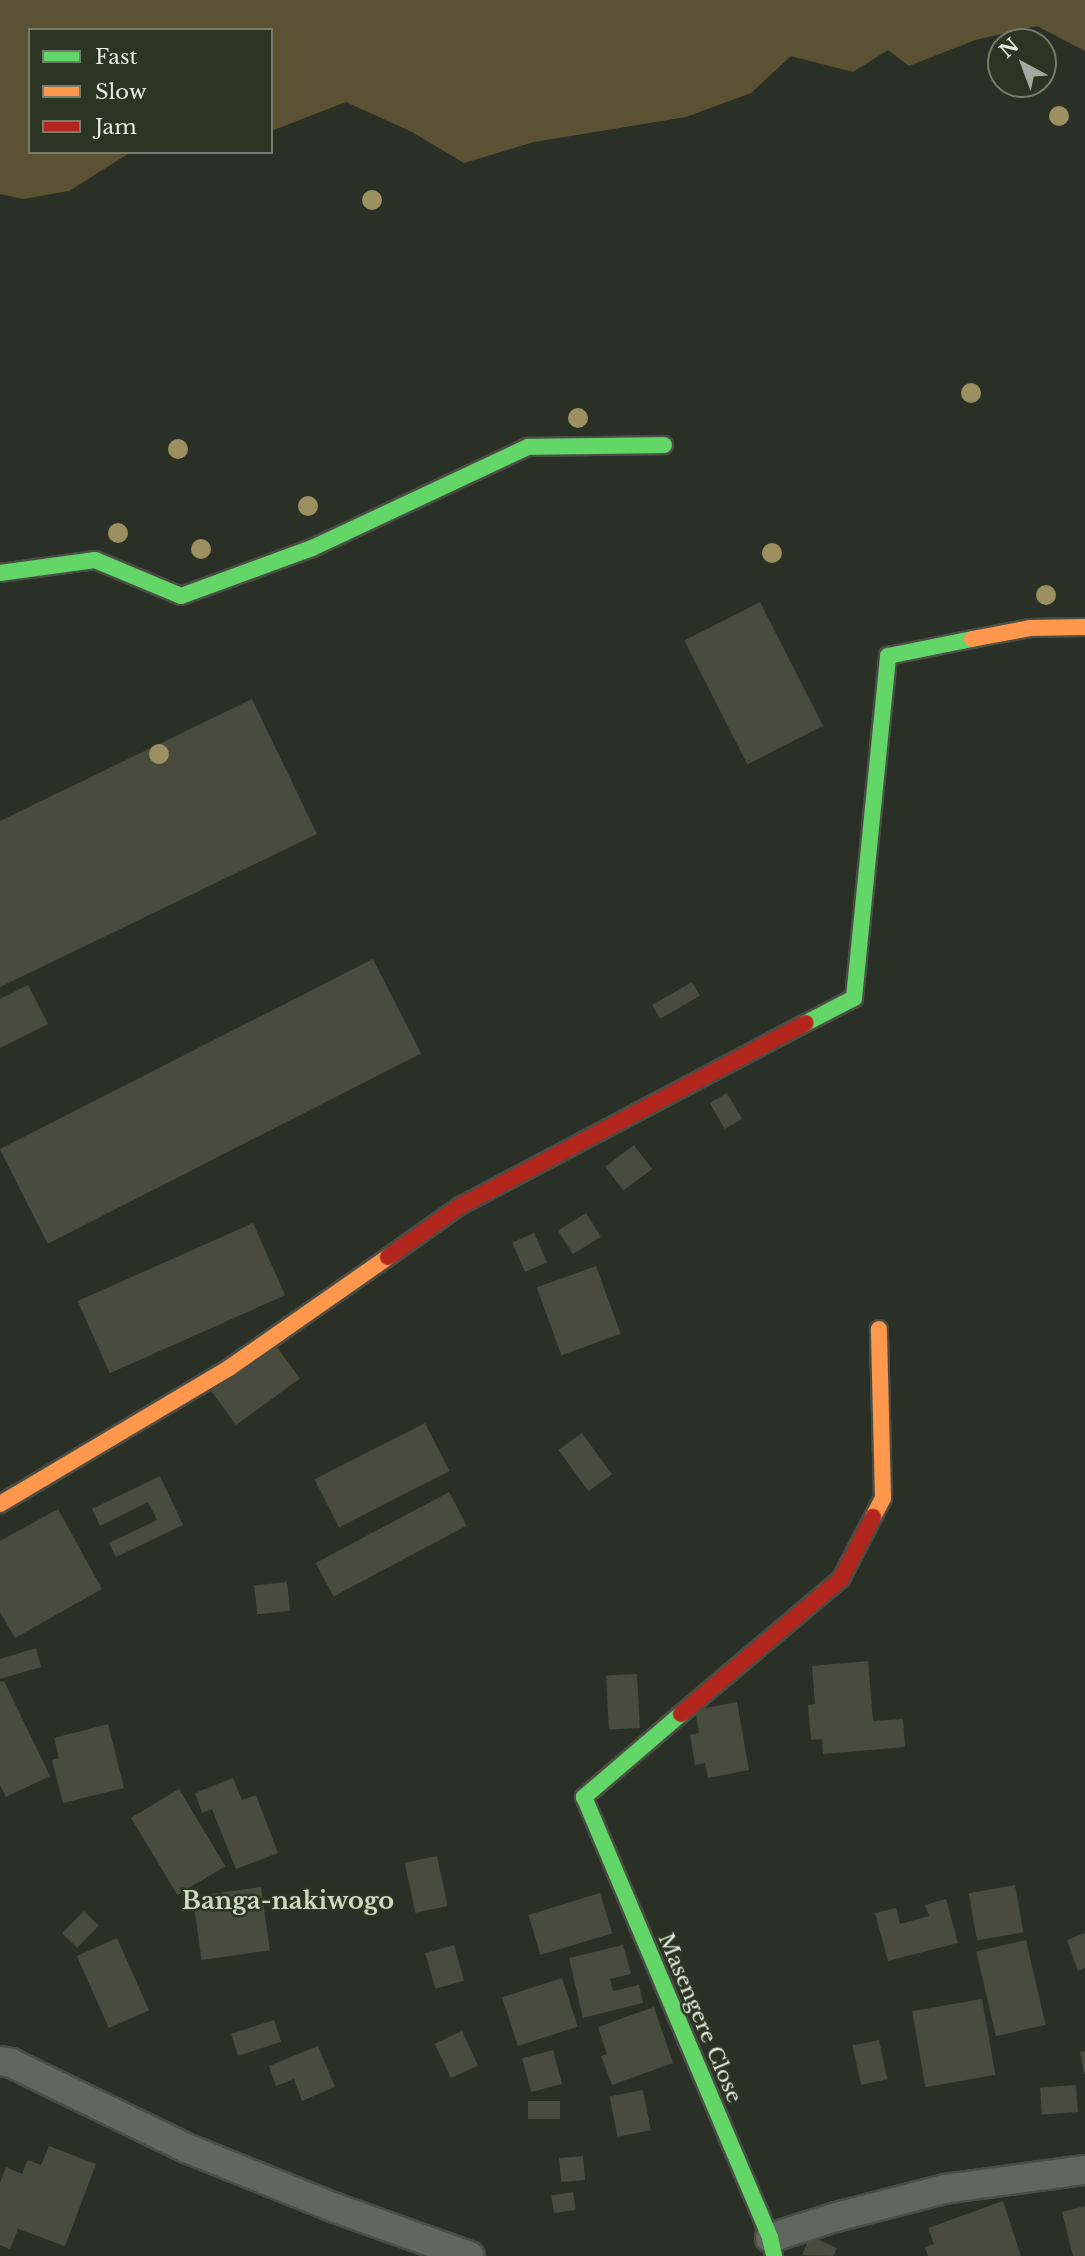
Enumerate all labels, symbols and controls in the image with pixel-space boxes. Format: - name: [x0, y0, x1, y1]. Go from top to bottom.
- legend: [28, 28, 273, 154]
- north arrow: [987, 28, 1057, 98]
- text: N: [995, 34, 1023, 63]
- text: Fast: [95, 44, 137, 70]
- text: Slow: [95, 79, 147, 105]
- text: Jam: [95, 114, 137, 140]
- district label: Banga-nakiwogo: [182, 1887, 394, 1915]
- street label: Masengere Close: [653, 1929, 747, 2107]

